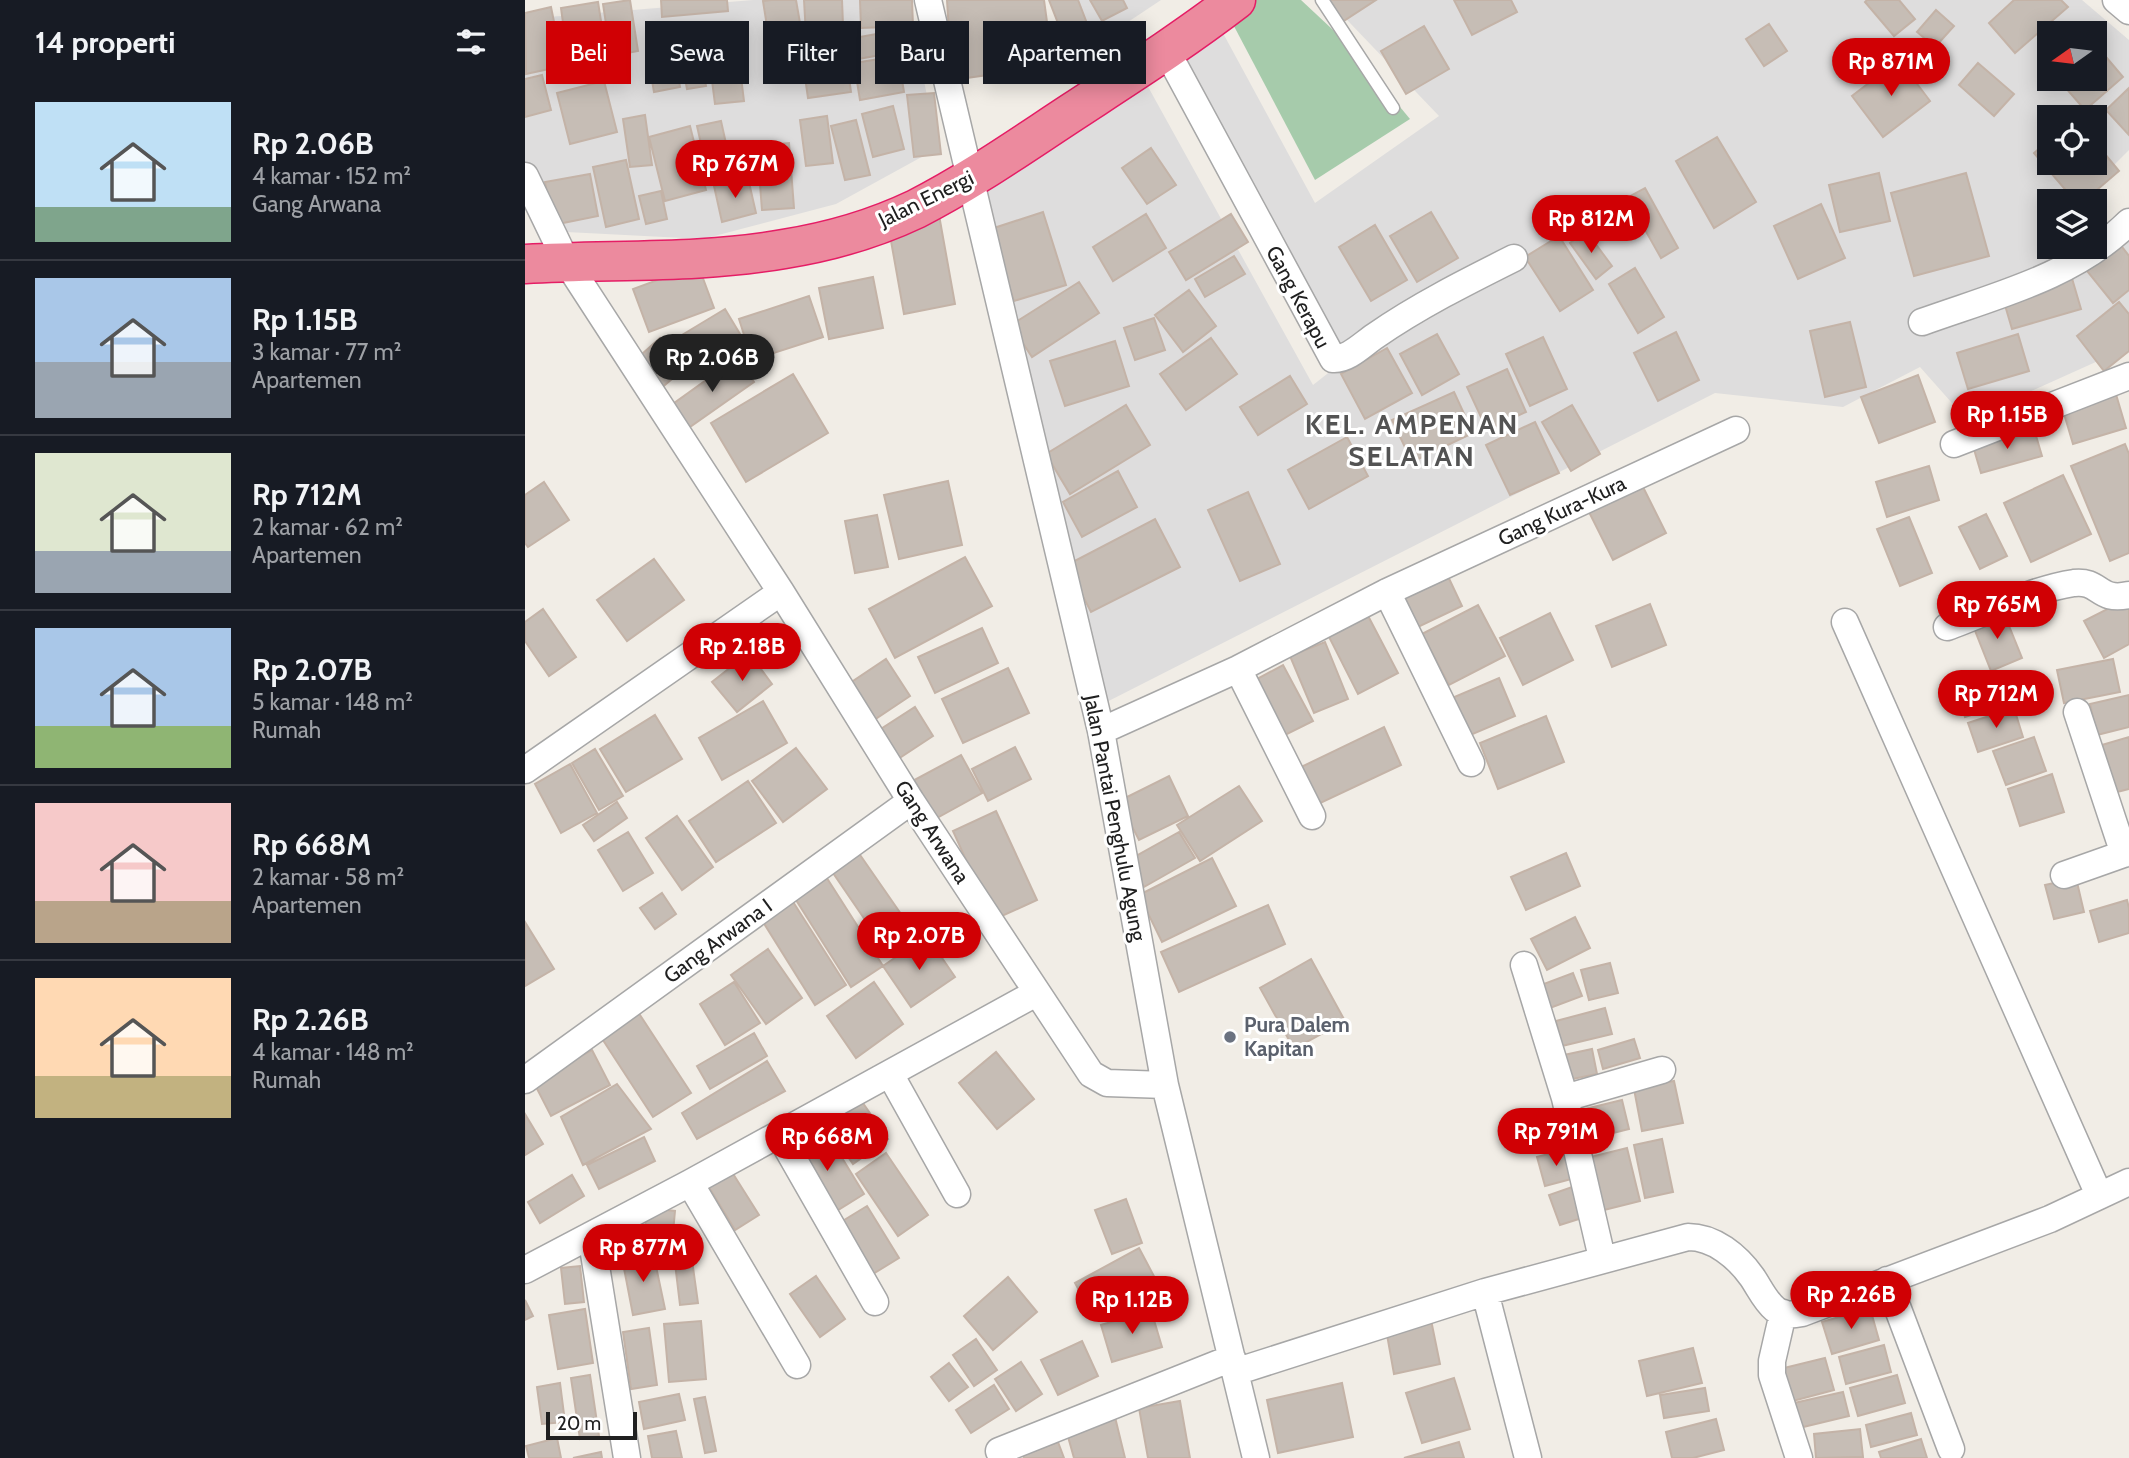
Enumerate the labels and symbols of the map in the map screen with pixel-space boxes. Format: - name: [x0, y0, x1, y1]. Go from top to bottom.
- north arrow: [2037, 21, 2107, 91]
- pin: Rp 871M: [1826, 38, 1956, 98]
- pin: Rp 767M: [670, 140, 800, 200]
- street label: Jalan Energi: [873, 165, 977, 233]
- pin: Rp 812M: [1526, 196, 1656, 255]
- street label: Gang Kerapu: [1261, 241, 1336, 352]
- pin: Rp 2.06B: [640, 334, 784, 394]
- pin: Rp 1.15B: [1935, 392, 2079, 451]
- district label: KEL. AMPENAN SELATAN: [1305, 407, 1519, 473]
- street label: Gang Kura-Kura: [1494, 470, 1630, 551]
- pin: Rp 765M: [1932, 582, 2062, 641]
- pin: Rp 2.18B: [670, 624, 814, 683]
- pin: Rp 712M: [1931, 670, 2061, 730]
- street label: Jalan Pantai Penghulu Agung: [1079, 692, 1152, 944]
- street label: Gang Arwana: [890, 776, 975, 888]
- street label: Gang Arwana I: [659, 893, 777, 988]
- pin: Rp 2.07B: [847, 912, 991, 972]
- place label: Pura Dalem Kapitan: [1244, 1012, 1350, 1061]
- marker: Pura Dalem Kapitan: [1222, 1029, 1238, 1045]
- pin: Rp 791M: [1491, 1108, 1621, 1168]
- pin: Rp 668M: [762, 1114, 892, 1173]
- pin: Rp 877M: [578, 1224, 708, 1284]
- pin: Rp 2.26B: [1779, 1272, 1923, 1331]
- pin: Rp 1.12B: [1060, 1276, 1204, 1336]
- scale bar: [546, 1409, 637, 1441]

